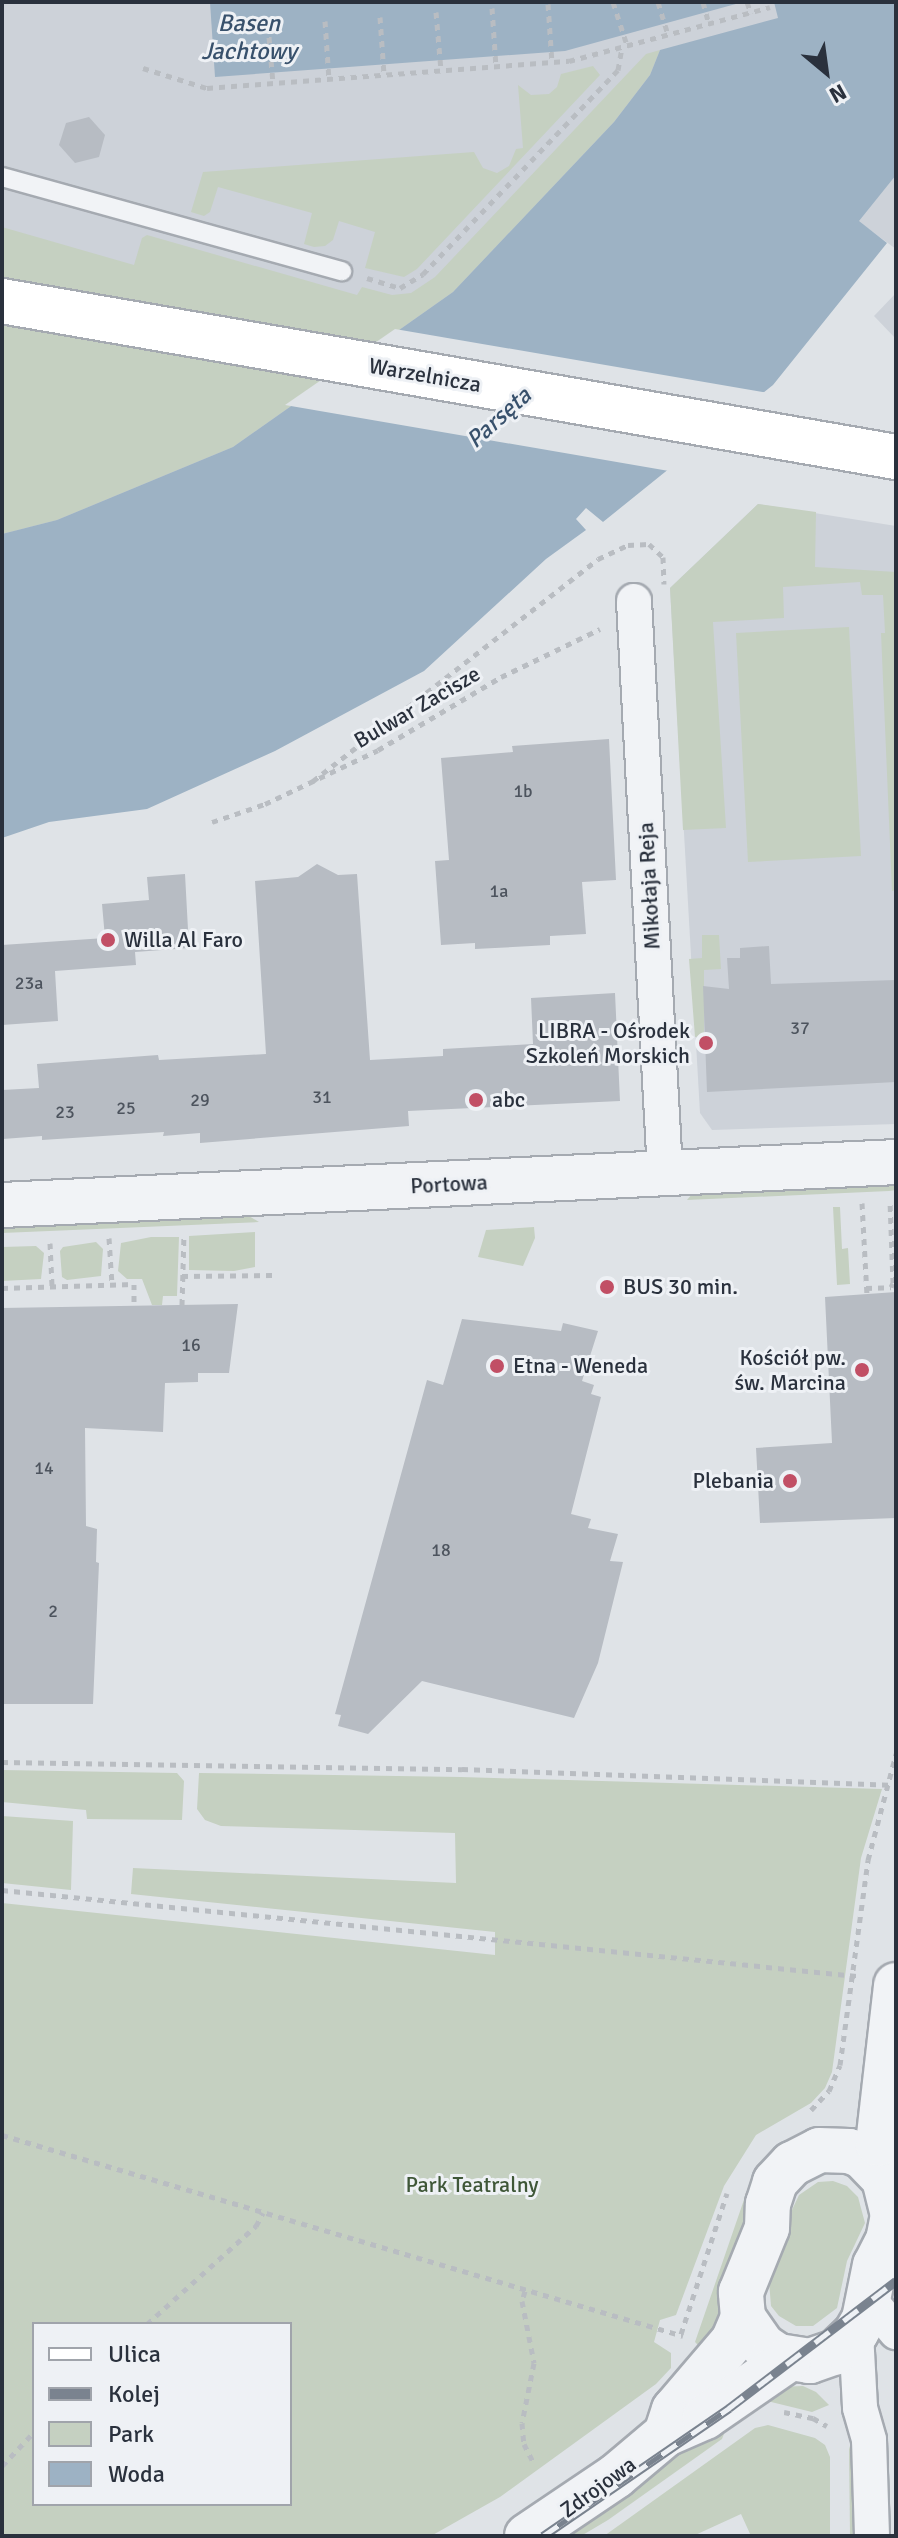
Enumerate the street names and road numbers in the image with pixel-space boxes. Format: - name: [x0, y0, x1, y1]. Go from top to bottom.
- street label: Warzelnicza: [367, 352, 483, 398]
- street label: Bulwar Zacisze: [349, 660, 485, 754]
- street label: Mikołaja Reja: [632, 822, 666, 950]
- street label: Portowa: [410, 1169, 488, 1199]
- street label: Zdrojowa: [555, 2451, 641, 2523]

